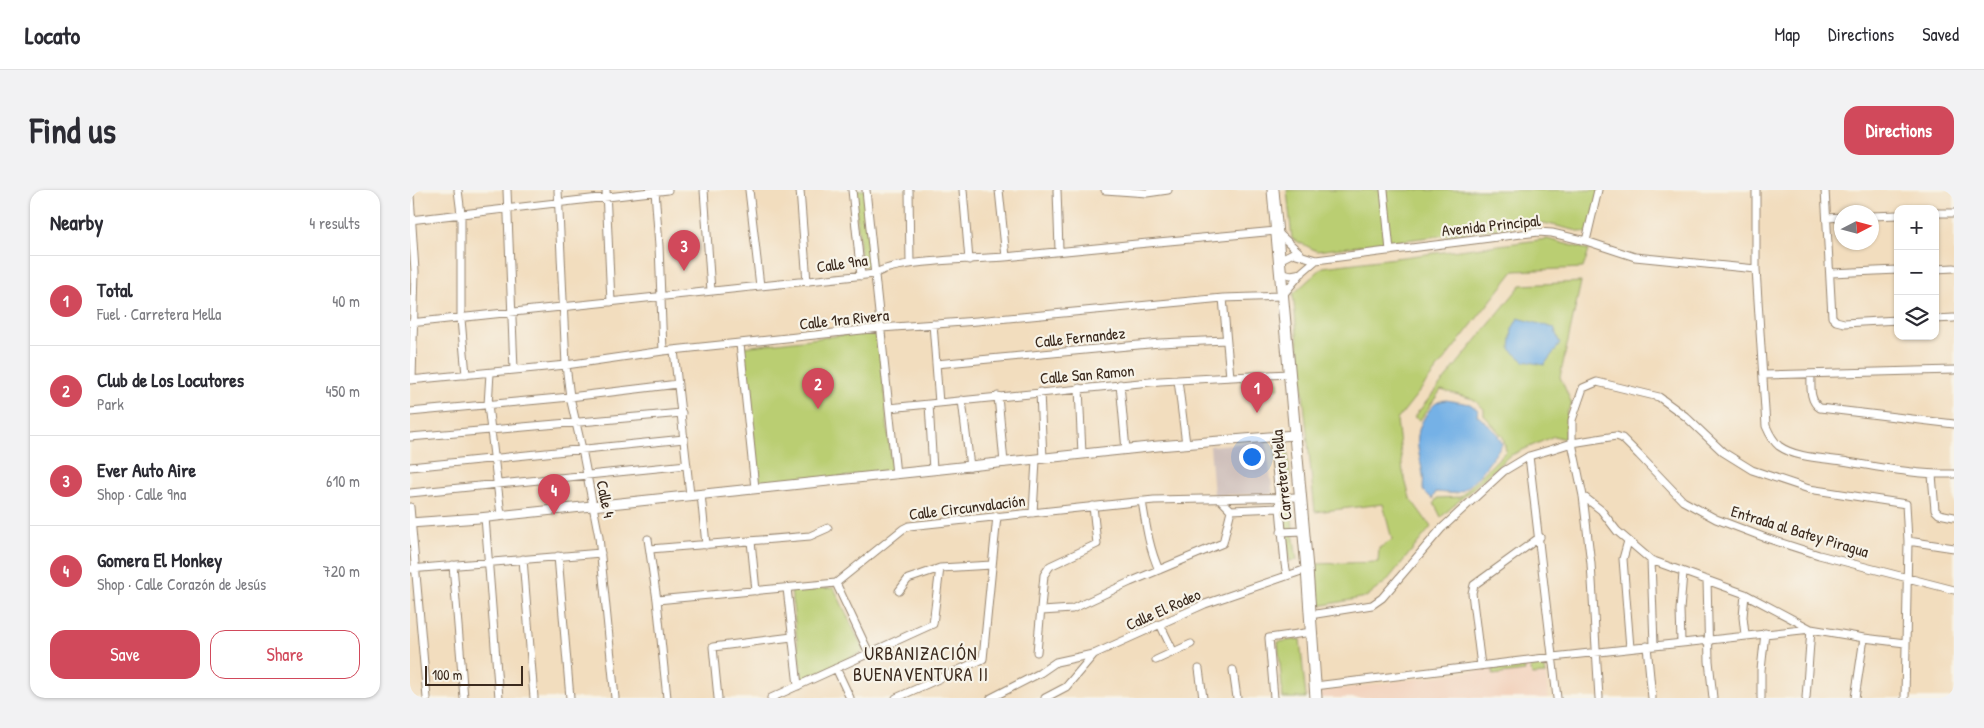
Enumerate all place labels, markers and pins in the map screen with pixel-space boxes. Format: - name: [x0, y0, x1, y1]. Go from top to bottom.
- pin: 3: [668, 230, 700, 271]
- pin: 2: [802, 368, 834, 409]
- pin: 1: [1241, 372, 1273, 413]
- pin: 4: [538, 474, 570, 515]

